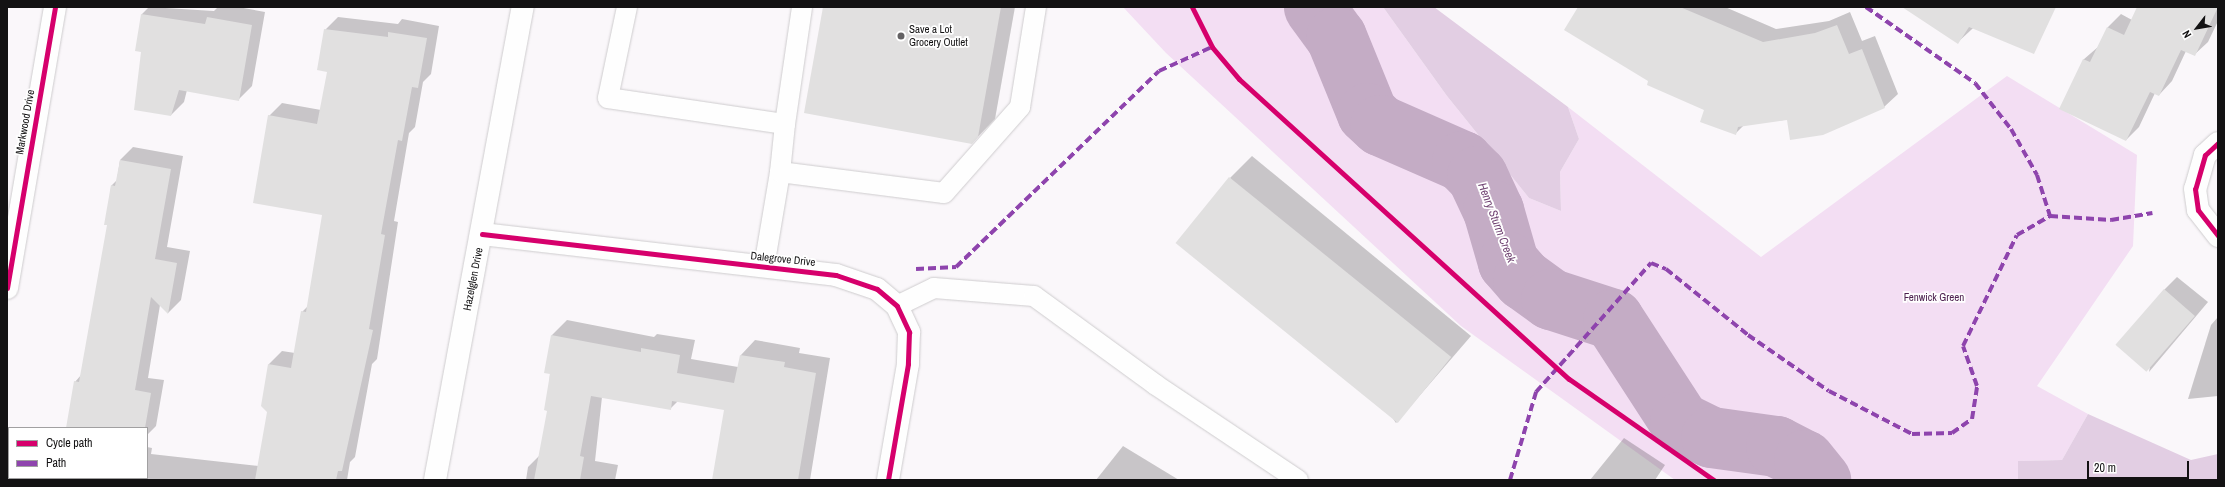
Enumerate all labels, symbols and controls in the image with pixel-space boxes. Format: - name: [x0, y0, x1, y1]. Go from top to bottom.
- north arrow: [2177, 8, 2217, 48]
- place label: Save a Lot Grocery Outlet: [909, 23, 968, 49]
- text: N: [2179, 28, 2194, 41]
- marker: Save a Lot Grocery Outlet: [896, 31, 906, 41]
- street label: Markwood Drive: [13, 89, 37, 155]
- water label: Henry Sturm Creek: [1474, 181, 1518, 265]
- street label: Hazelglen Drive: [460, 246, 486, 312]
- street label: Dalegrove Drive: [750, 249, 816, 269]
- park label: Fenwick Green: [1904, 290, 1964, 304]
- legend: [8, 427, 148, 479]
- text: Cycle path: [46, 435, 93, 451]
- scale bar: [2089, 453, 2191, 479]
- text: Path: [46, 455, 66, 471]
- text: 20 m: [2094, 460, 2116, 476]

